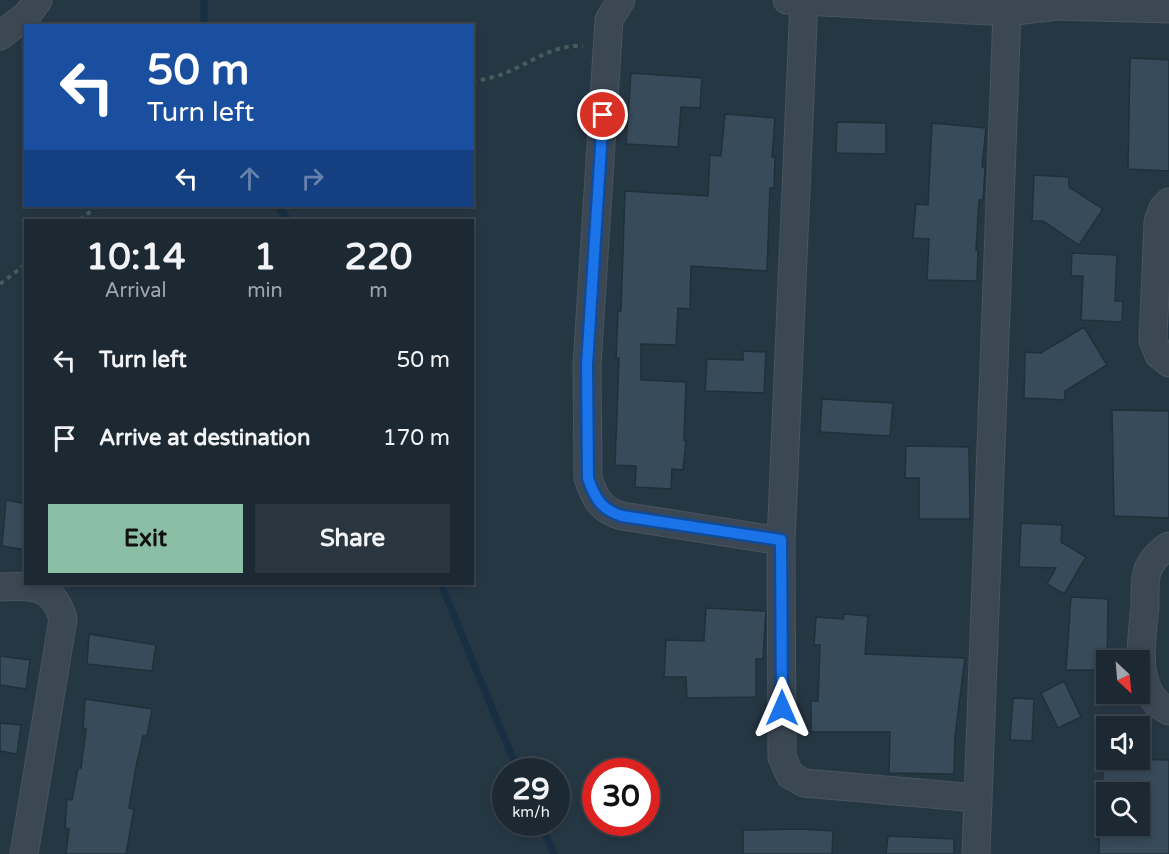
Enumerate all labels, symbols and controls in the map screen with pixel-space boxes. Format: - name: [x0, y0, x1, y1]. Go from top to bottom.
- text: 50 m: [147, 45, 249, 96]
- icon: left: [48, 48, 126, 126]
- pin: [577, 89, 628, 140]
- text: Turn left: [147, 96, 254, 129]
- icon: arrive: [586, 98, 619, 131]
- icon: left: [170, 162, 203, 195]
- icon: ahead: [233, 162, 266, 195]
- icon: right: [296, 162, 329, 195]
- text: 10:14: [86, 236, 186, 279]
- text: 1: [254, 236, 276, 279]
- text: 220: [344, 236, 412, 279]
- text: Arrival: [105, 279, 167, 303]
- text: min: [247, 279, 283, 303]
- text: m: [369, 279, 388, 303]
- icon: left: [48, 344, 81, 377]
- text: Turn left: [99, 347, 187, 373]
- text: 50 m: [396, 347, 450, 373]
- icon: arrive: [48, 422, 81, 455]
- text: Arrive at destination: [99, 425, 310, 451]
- text: 170 m: [383, 425, 450, 451]
- button: Exit: [48, 504, 243, 573]
- button: Share: [255, 504, 450, 573]
- north arrow: [1096, 650, 1150, 704]
- map controls: [1096, 650, 1150, 836]
- position arrow: [750, 676, 814, 740]
- button: sound: [1096, 716, 1150, 770]
- speed limit sign: 30: [582, 758, 660, 836]
- text: 29: [512, 771, 550, 808]
- button: search: [1096, 782, 1150, 836]
- text: km/h: [512, 803, 550, 821]

